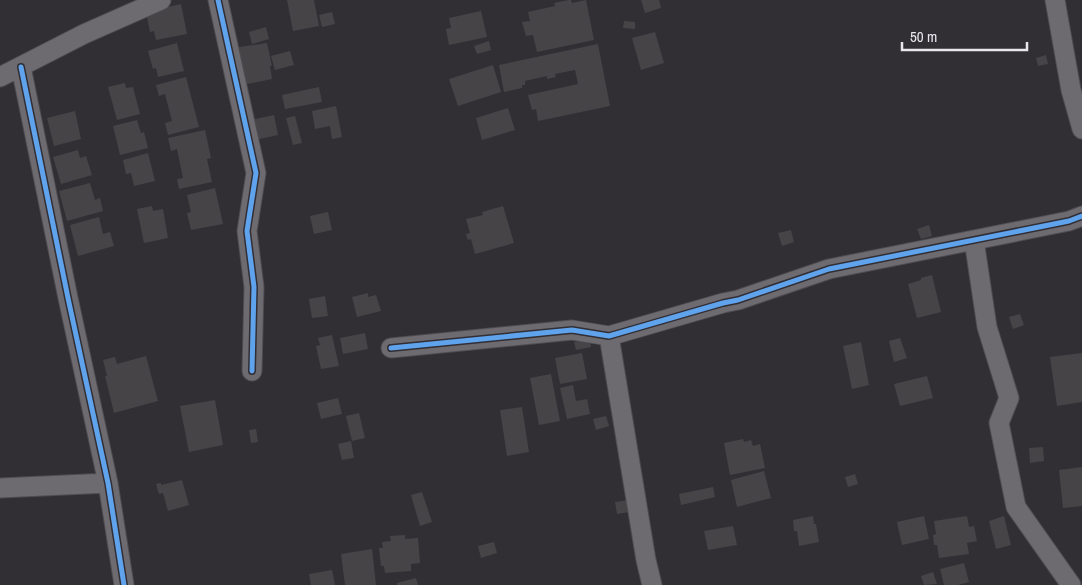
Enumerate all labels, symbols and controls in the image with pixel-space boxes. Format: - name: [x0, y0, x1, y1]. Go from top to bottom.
- scale bar: [902, 20, 1027, 52]
- text: 50 m: [910, 26, 937, 47]

